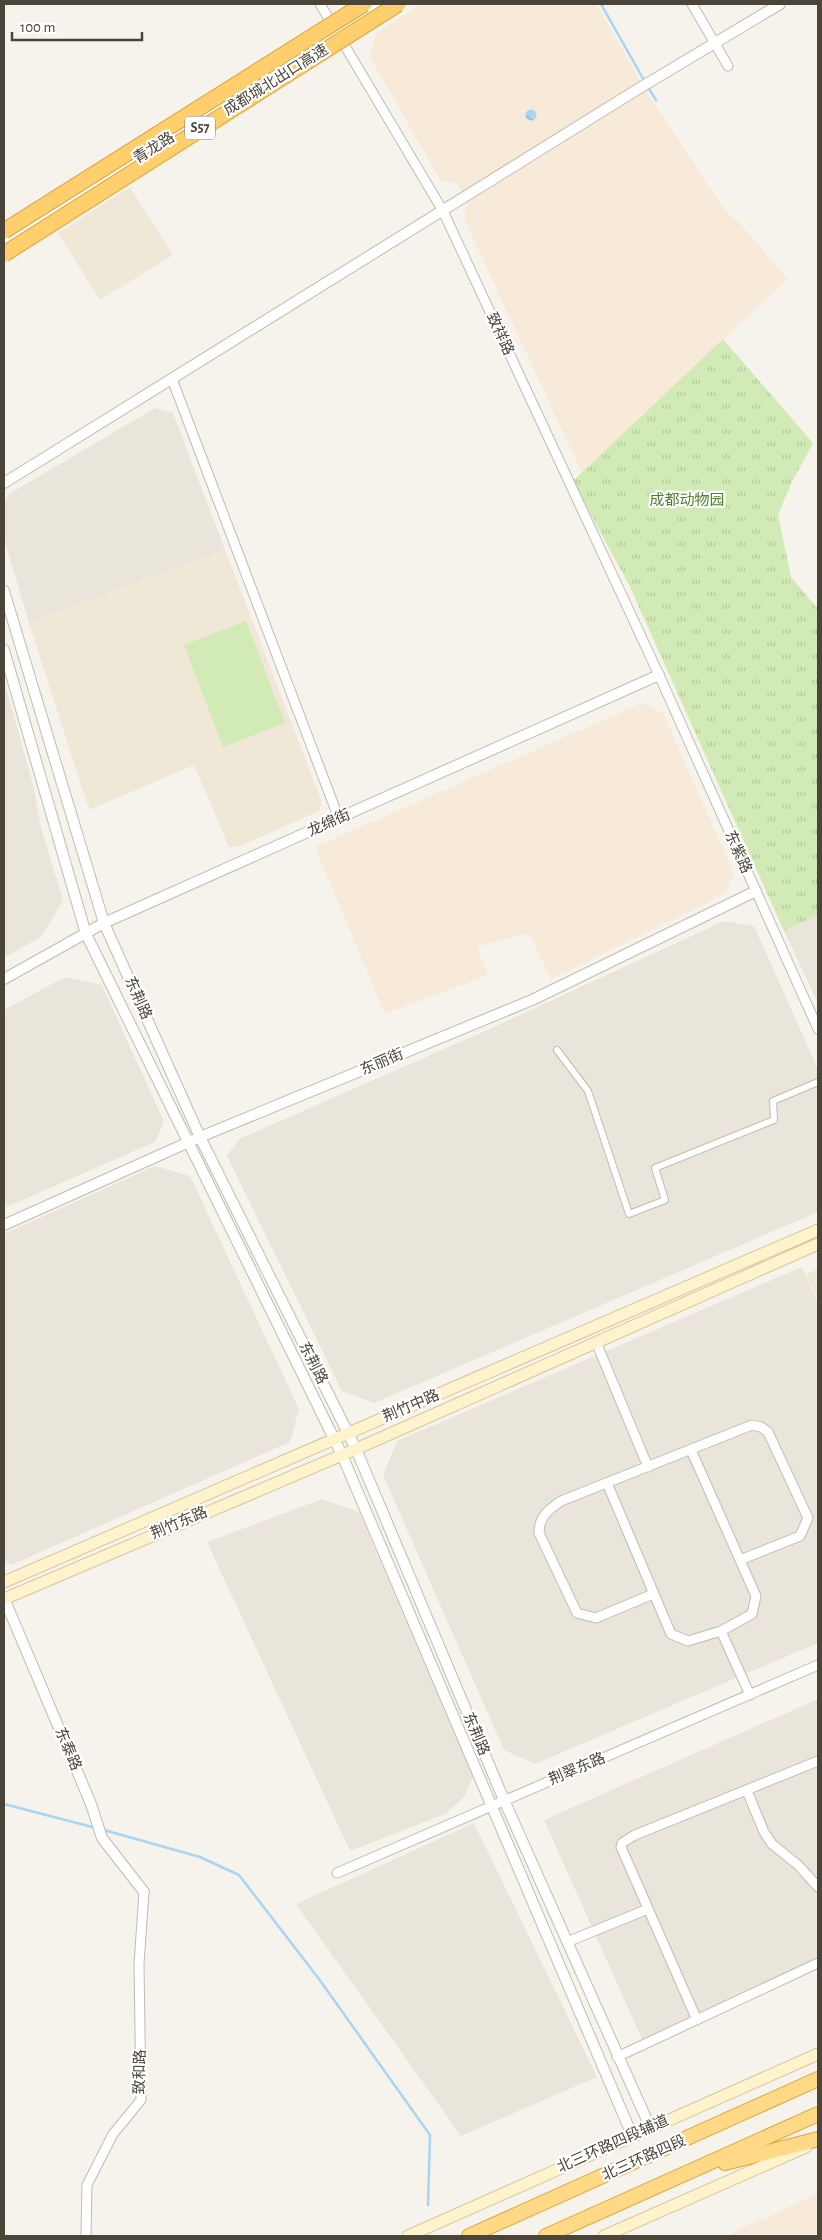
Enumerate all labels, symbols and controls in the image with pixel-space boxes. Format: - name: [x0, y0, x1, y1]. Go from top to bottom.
- scale bar: [12, 10, 142, 42]
- text: 100 m: [20, 20, 55, 35]
- street label: 成都城北出口高速: [220, 40, 331, 118]
- road number: S57: [185, 116, 215, 140]
- street label: 青龙路: [130, 128, 177, 166]
- street label: 致祥路: [484, 310, 517, 358]
- park label: 成都动物园: [649, 492, 725, 508]
- street label: 龙绵街: [305, 805, 353, 839]
- street label: 东紫路: [722, 828, 755, 876]
- street label: 东荆路: [122, 974, 155, 1022]
- street label: 东丽街: [358, 1045, 406, 1078]
- street label: 东荆路: [296, 1339, 331, 1386]
- street label: 荆竹中路: [380, 1386, 442, 1425]
- street label: 荆竹东路: [148, 1503, 210, 1542]
- street label: 东荆路: [460, 1710, 493, 1758]
- street label: 东泰路: [52, 1725, 85, 1773]
- street label: 荆翠东路: [546, 1749, 608, 1788]
- street label: 致和路: [131, 2049, 148, 2095]
- street label: 北三环路四段辅道: [555, 2111, 671, 2177]
- street label: 北三环路四段: [599, 2131, 689, 2185]

